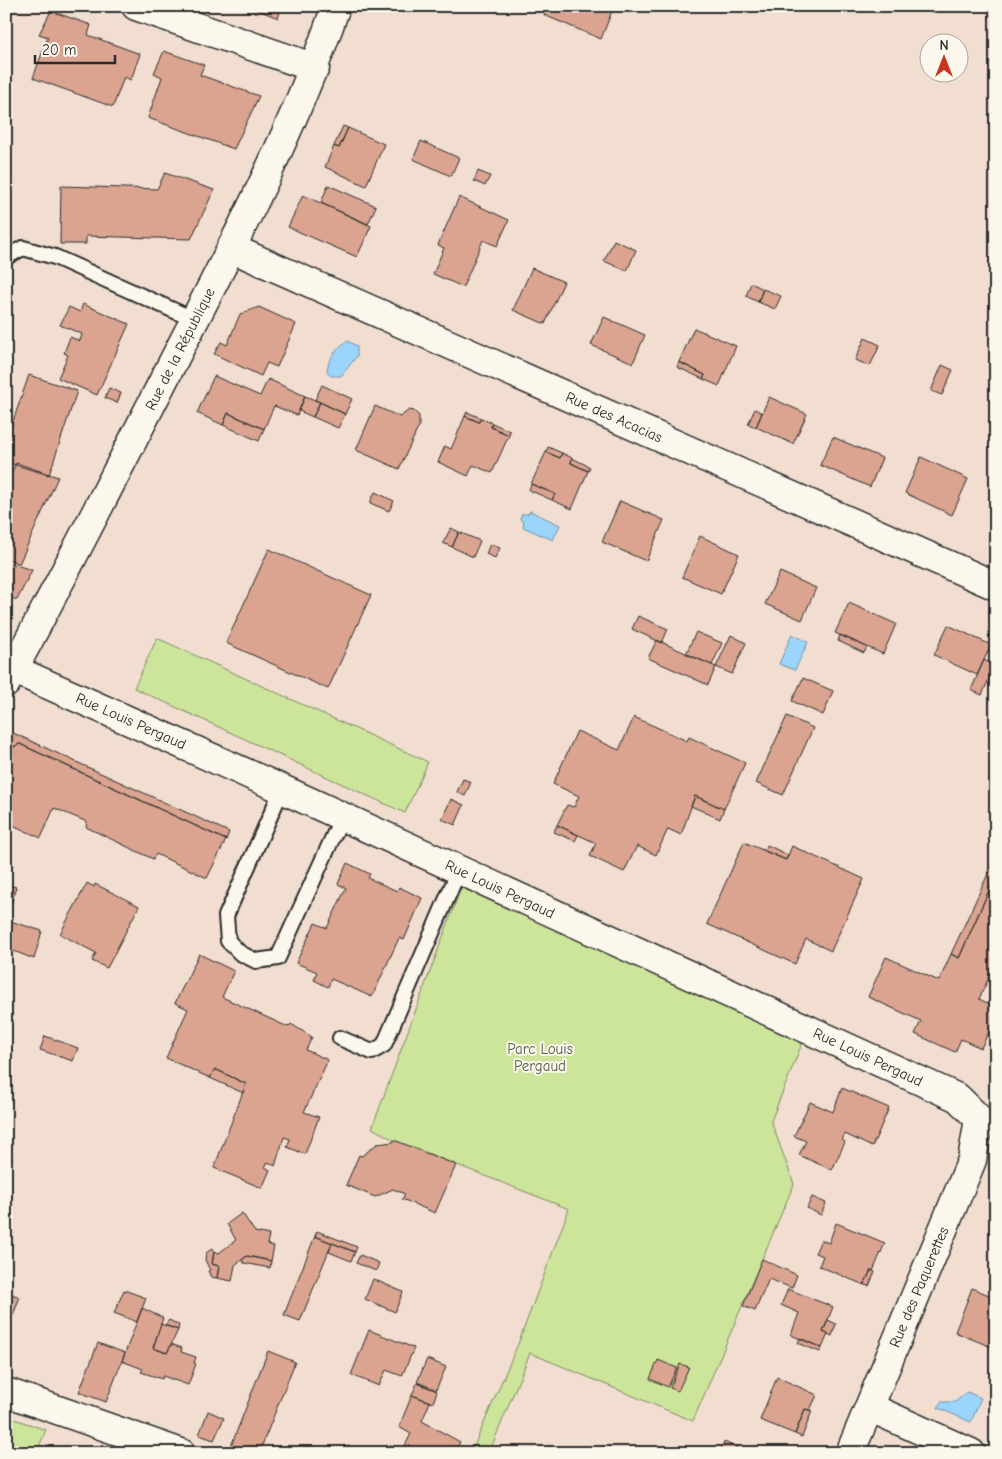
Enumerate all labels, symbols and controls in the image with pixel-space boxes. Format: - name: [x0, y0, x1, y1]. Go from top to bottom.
- scale bar: [35, 32, 115, 64]
- north arrow: [920, 32, 970, 82]
- text: N: [939, 37, 949, 54]
- text: 20 m: [42, 41, 76, 59]
- street label: Rue de la République: [141, 284, 219, 413]
- street label: Rue des Acacias: [563, 388, 665, 446]
- street label: Rue Louis Pergaud: [73, 689, 189, 753]
- street label: Rue Louis Pergaud: [442, 856, 558, 922]
- street label: Rue Louis Pergaud: [810, 1024, 926, 1090]
- park label: Parc Louis Pergaud: [507, 1040, 573, 1075]
- street label: Rue des Paquerettes: [885, 1224, 953, 1350]

